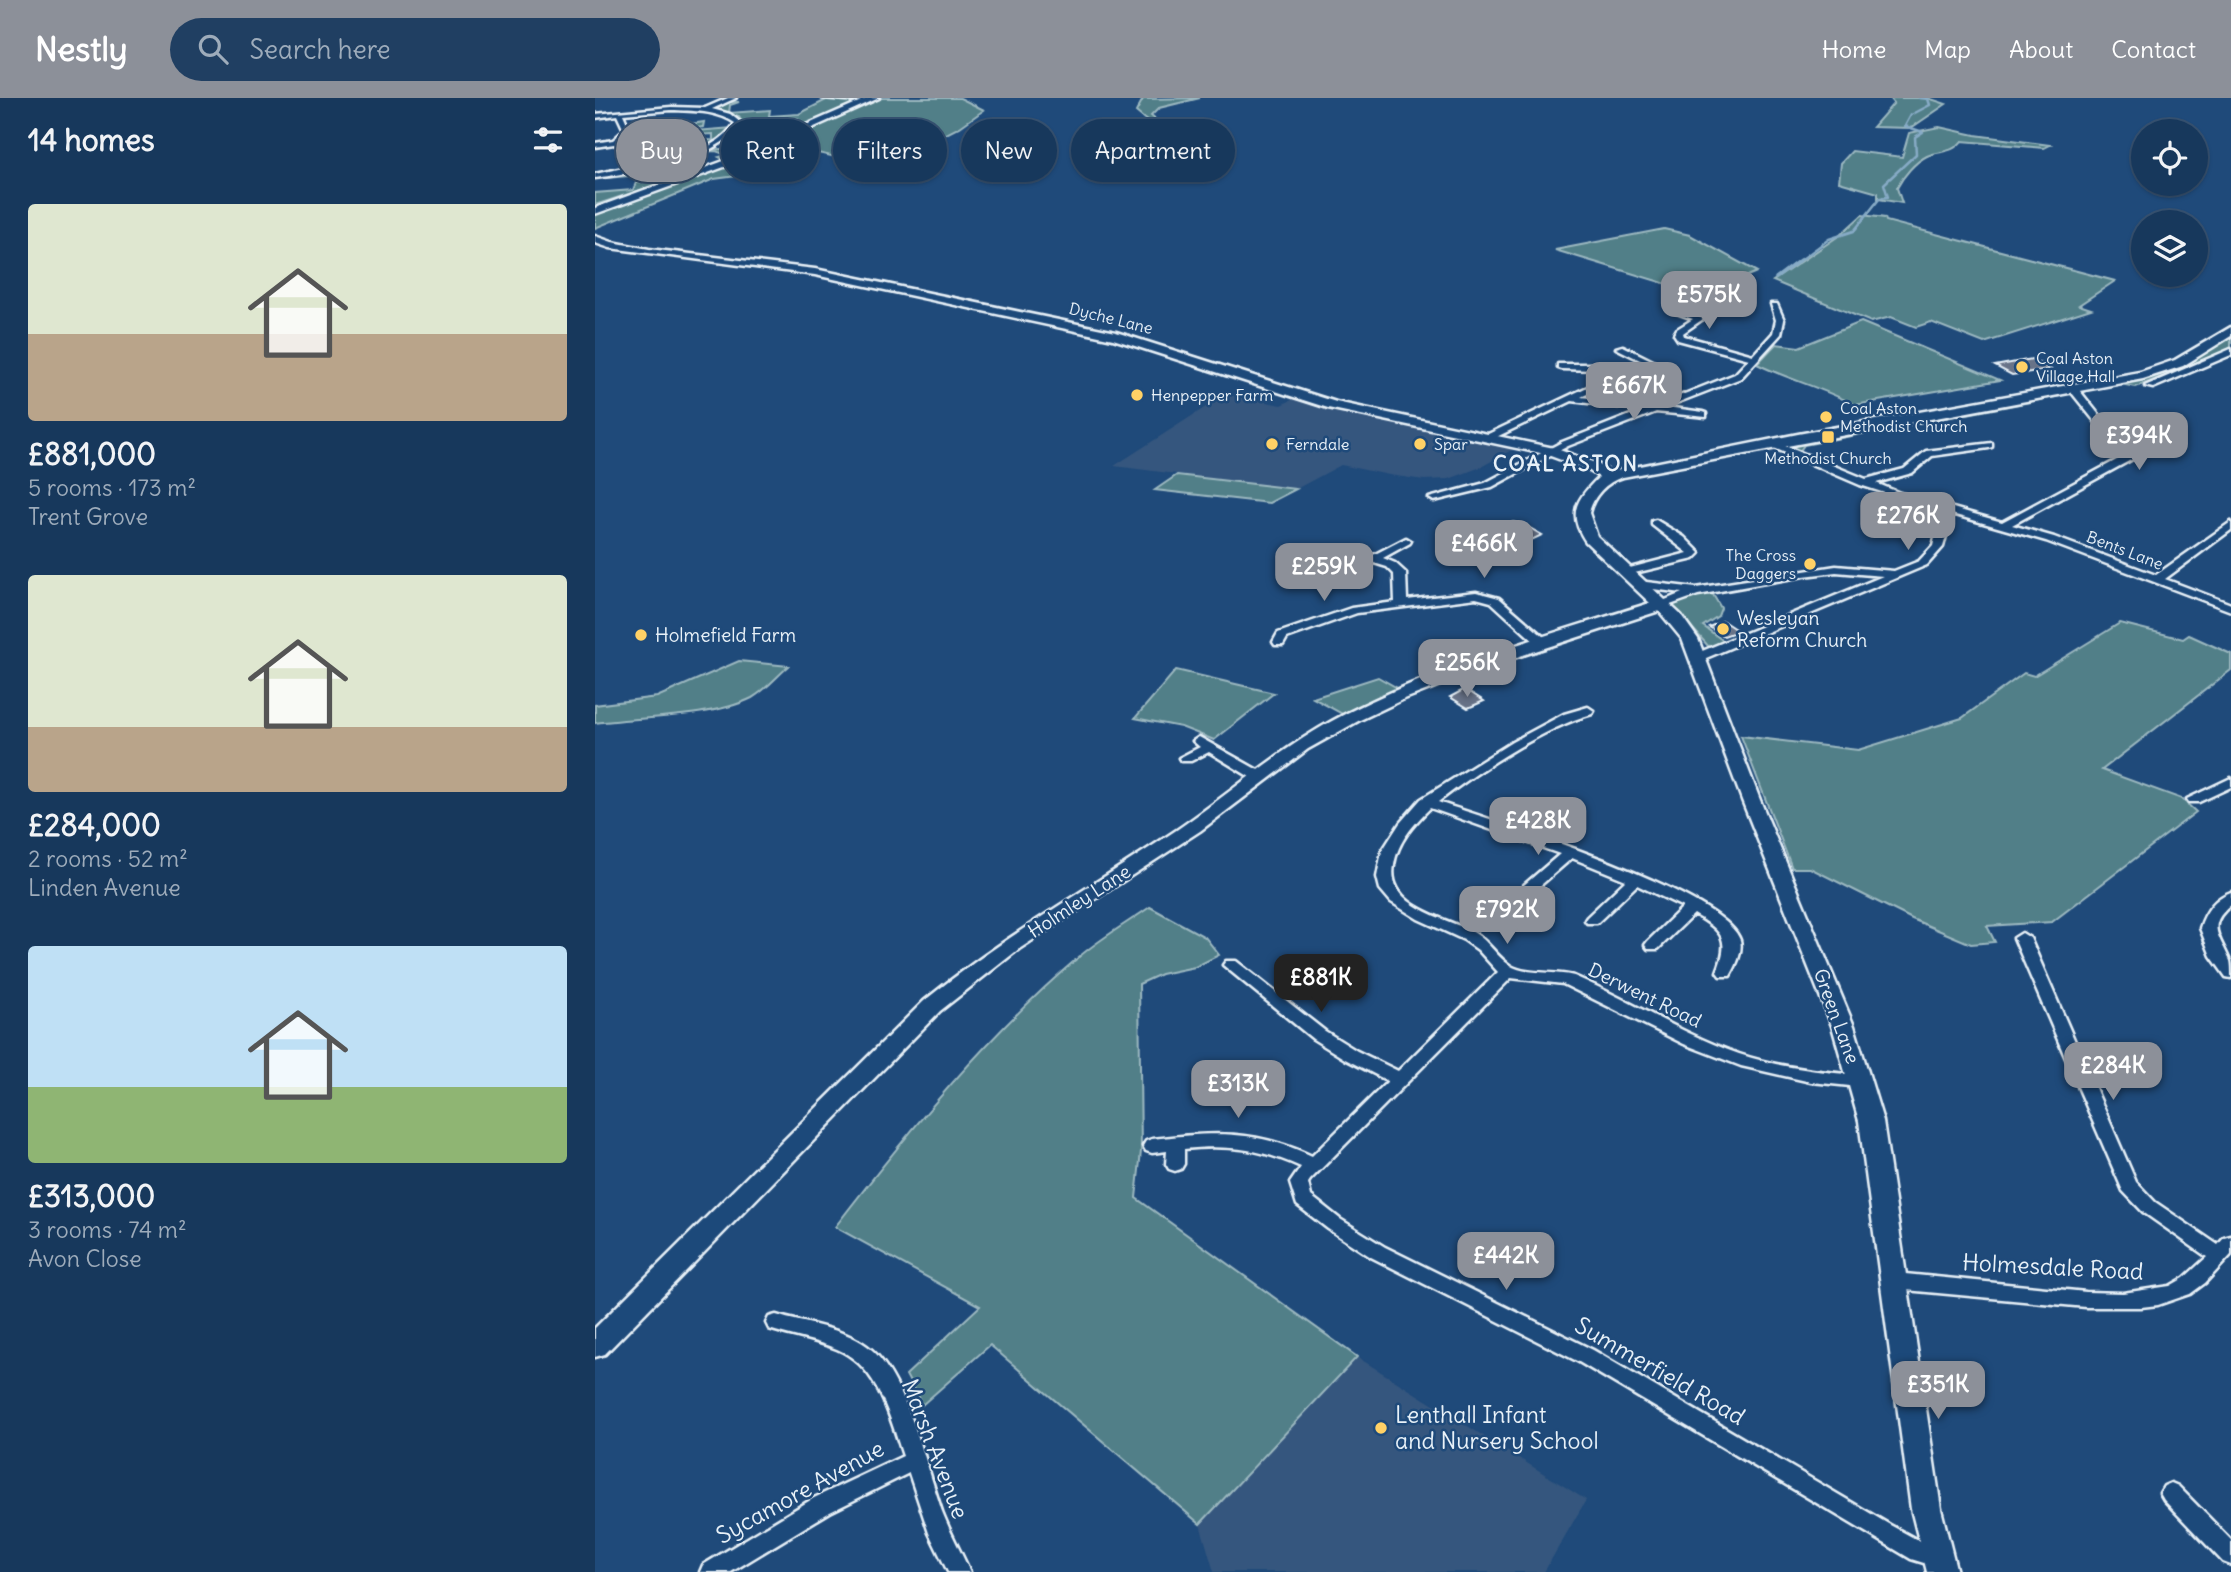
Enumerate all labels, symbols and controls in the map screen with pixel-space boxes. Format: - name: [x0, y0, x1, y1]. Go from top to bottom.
- search box: [170, 18, 660, 81]
- text: Nestly: [35, 28, 128, 70]
- icon: search: [194, 30, 232, 68]
- text: Search here: [250, 33, 391, 66]
- text: Home: [1822, 34, 1886, 64]
- text: Map: [1924, 34, 1971, 64]
- text: About: [2009, 34, 2073, 64]
- text: Contact: [2111, 34, 2196, 64]
- chip: Buy: [616, 119, 707, 182]
- chip: Rent: [721, 119, 819, 182]
- chip: Filters: [833, 119, 947, 182]
- chip: New: [961, 119, 1057, 182]
- chip: Apartment: [1071, 119, 1235, 182]
- map controls: [2131, 119, 2208, 287]
- button: locate: [2131, 119, 2208, 196]
- text: 14 homes: [28, 121, 155, 159]
- icon: filters: [529, 121, 567, 159]
- button: layers: [2131, 210, 2208, 287]
- icon: home: [235, 250, 361, 376]
- pin: £575K: [1660, 272, 1758, 331]
- text: £575K: [1677, 279, 1741, 308]
- street label: Dyche Lane: [1067, 298, 1155, 338]
- place label: Coal Aston Village Hall: [2036, 348, 2115, 386]
- marker: Coal Aston Village Hall: [2014, 359, 2030, 375]
- pin: £667K: [1585, 362, 1683, 422]
- text: £667K: [1602, 370, 1666, 399]
- place label: Henpepper Farm: [1151, 385, 1273, 405]
- marker: Henpepper Farm: [1129, 387, 1145, 403]
- place label: Coal Aston Methodist Church: [1840, 398, 1967, 436]
- marker: Coal Aston Methodist Church: [1818, 409, 1834, 425]
- pin: £394K: [2090, 412, 2188, 472]
- text: £394K: [2106, 420, 2172, 449]
- marker: Methodist Church: [1820, 429, 1836, 445]
- place label: Ferndale: [1286, 434, 1349, 454]
- place label: Spar: [1434, 434, 1468, 454]
- text: £881,000: [28, 435, 156, 473]
- marker: Ferndale: [1264, 436, 1280, 452]
- marker: Spar: [1412, 436, 1428, 452]
- place label: Methodist Church: [1764, 448, 1892, 468]
- district label: COAL ASTON: [1493, 450, 1639, 477]
- text: 5 rooms · 173 m²: [28, 473, 196, 502]
- pin: £276K: [1859, 492, 1957, 552]
- text: £276K: [1876, 500, 1940, 529]
- text: Trent Grove: [28, 502, 148, 531]
- pin: £466K: [1435, 520, 1533, 580]
- street label: Bents Lane: [2084, 526, 2166, 574]
- text: £466K: [1451, 528, 1517, 557]
- pin: £259K: [1275, 544, 1373, 603]
- place label: The Cross Daggers: [1726, 545, 1796, 583]
- text: £259K: [1291, 551, 1357, 580]
- marker: The Cross Daggers: [1802, 556, 1818, 572]
- place label: Wesleyan Reform Church: [1737, 606, 1867, 652]
- icon: home: [235, 621, 361, 747]
- marker: Wesleyan Reform Church: [1715, 621, 1731, 637]
- place label: Holmefield Farm: [655, 623, 796, 647]
- marker: Holmefield Farm: [633, 627, 649, 643]
- pin: £256K: [1418, 640, 1516, 699]
- text: £256K: [1434, 647, 1500, 676]
- pin: £428K: [1489, 798, 1587, 857]
- text: £428K: [1505, 805, 1571, 834]
- text: £284,000: [28, 806, 161, 844]
- text: 2 rooms · 52 m²: [28, 844, 188, 873]
- street label: Holmley Lane: [1023, 859, 1135, 943]
- text: Linden Avenue: [28, 873, 181, 902]
- pin: £792K: [1458, 886, 1556, 946]
- text: £792K: [1475, 894, 1539, 923]
- pin: £881K: [1272, 954, 1370, 1014]
- street label: Derwent Road: [1584, 957, 1706, 1033]
- text: £881K: [1290, 962, 1352, 991]
- street label: Green Lane: [1809, 965, 1865, 1067]
- icon: home: [235, 992, 361, 1118]
- pin: £284K: [2064, 1042, 2162, 1102]
- text: £284K: [2080, 1050, 2146, 1079]
- pin: £313K: [1189, 1060, 1287, 1120]
- text: £313K: [1207, 1068, 1269, 1097]
- text: £313,000: [28, 1177, 155, 1215]
- text: 3 rooms · 74 m²: [28, 1215, 187, 1244]
- pin: £442K: [1457, 1232, 1555, 1292]
- text: £442K: [1473, 1240, 1539, 1269]
- text: Avon Close: [28, 1244, 142, 1273]
- street label: Holmesdale Road: [1962, 1247, 2144, 1286]
- street label: Summerfield Road: [1570, 1310, 1750, 1431]
- pin: £351K: [1889, 1362, 1987, 1421]
- text: £351K: [1907, 1369, 1969, 1398]
- street label: Marsh Avenue: [896, 1375, 975, 1523]
- place label: Lenthall Infant and Nursery School: [1395, 1400, 1599, 1455]
- marker: Lenthall Infant and Nursery School: [1373, 1420, 1389, 1436]
- street label: Sycamore Avenue: [711, 1433, 889, 1550]

